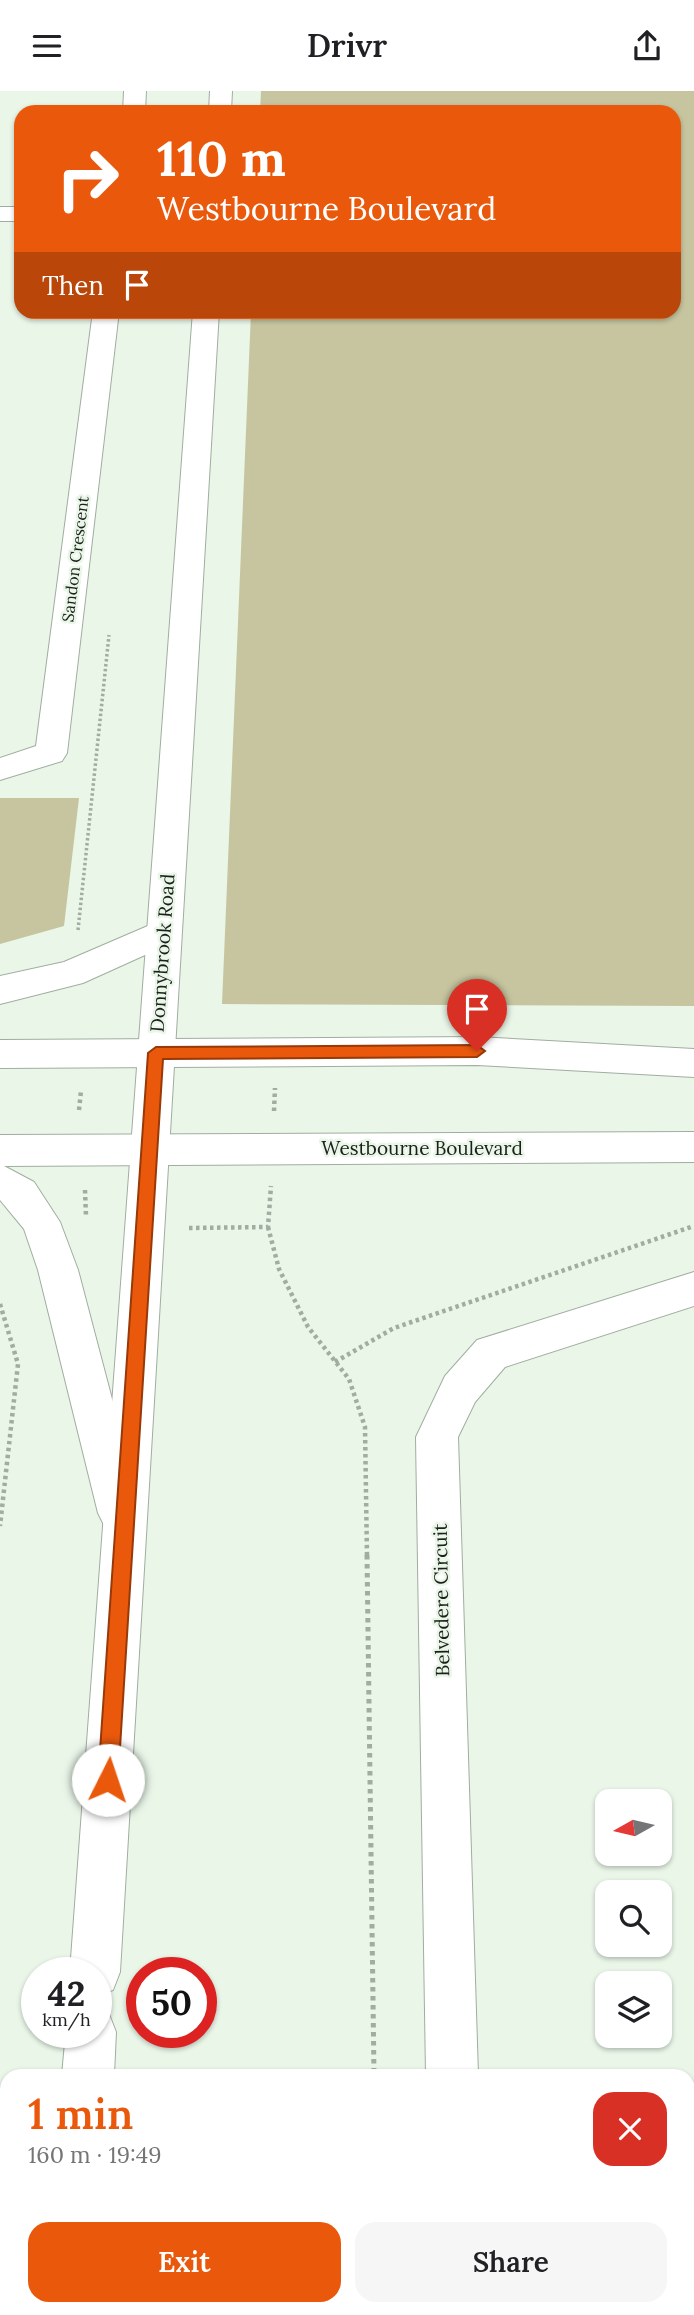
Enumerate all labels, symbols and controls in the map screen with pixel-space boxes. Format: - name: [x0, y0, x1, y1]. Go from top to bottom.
- text: Drivr: [307, 25, 387, 66]
- icon: menu: [28, 27, 66, 65]
- icon: share: [628, 27, 666, 65]
- text: 110 m: [157, 127, 286, 189]
- icon: right: [42, 133, 133, 224]
- text: Westbourne Boulevard: [157, 188, 496, 229]
- icon: arrive: [118, 266, 156, 304]
- text: Then: [42, 269, 104, 302]
- street label: Sandon Crescent: [57, 494, 93, 623]
- street label: Donnybrook Road: [144, 873, 180, 1033]
- pin: [447, 979, 507, 1051]
- icon: arrive: [458, 990, 496, 1028]
- street label: Westbourne Boulevard: [321, 1136, 523, 1160]
- street label: Belvedere Circuit: [428, 1523, 454, 1677]
- position arrow: [71, 1743, 145, 1817]
- north arrow: [595, 1789, 672, 1865]
- map controls: [595, 1789, 672, 2048]
- button: search: [595, 1880, 672, 1957]
- speed limit sign: 50: [126, 1957, 217, 2048]
- text: 42: [48, 1971, 85, 2016]
- button: layers: [595, 1971, 672, 2048]
- text: km/h: [42, 2008, 91, 2031]
- text: 1 min: [28, 2087, 133, 2141]
- button: close: [593, 2092, 667, 2166]
- text: 160 m · 19:49: [28, 2140, 162, 2169]
- button: Exit: [28, 2222, 341, 2302]
- button: Share: [355, 2222, 667, 2302]

